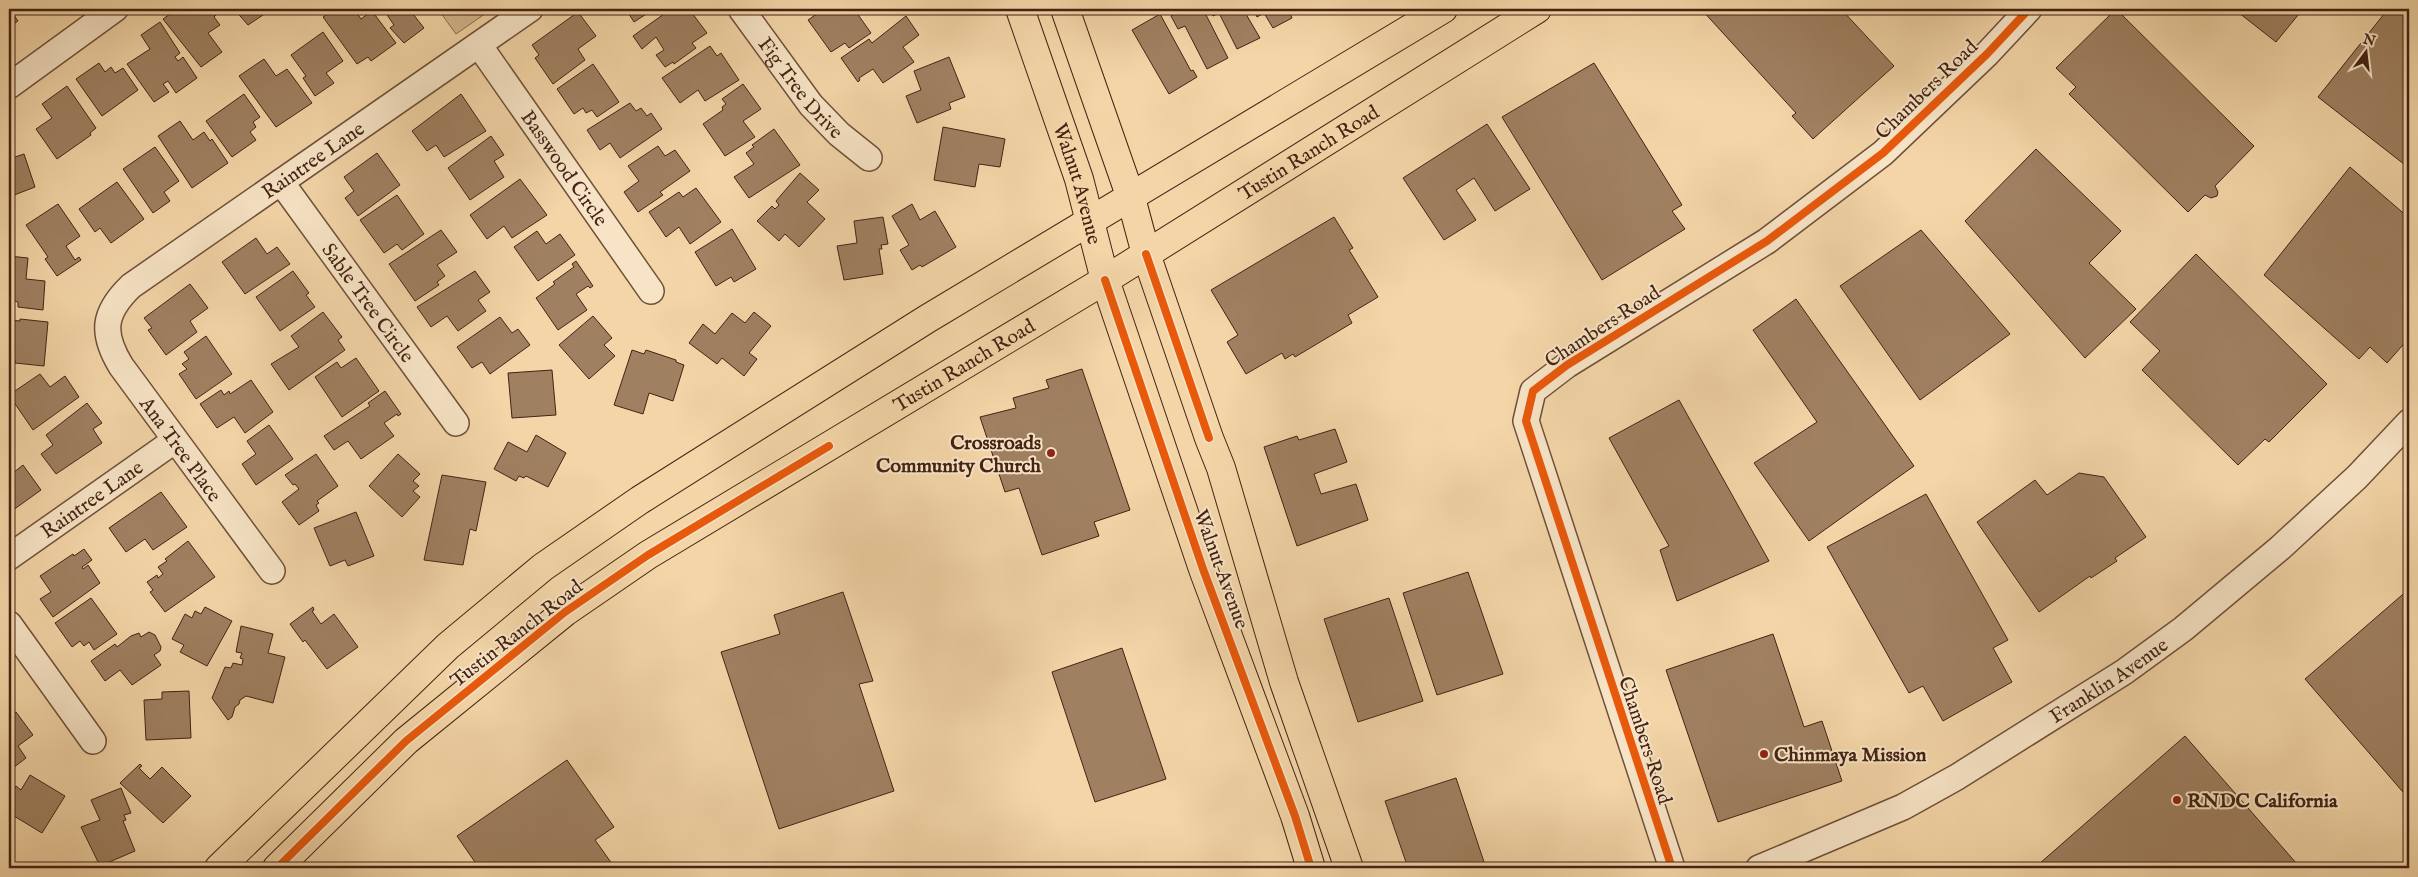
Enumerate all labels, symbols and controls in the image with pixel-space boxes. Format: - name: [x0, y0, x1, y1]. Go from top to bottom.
- north arrow: [2340, 28, 2390, 78]
- text: N: [2360, 30, 2377, 51]
- street label: Fig Tree Drive: [752, 33, 848, 145]
- street label: Chambers Road: [1871, 35, 1984, 145]
- street label: Tustin Ranch Road: [1234, 100, 1384, 207]
- street label: Basswood Circle: [515, 106, 613, 232]
- street label: Raintree Lane: [258, 117, 370, 205]
- street label: Walnut Avenue: [1047, 120, 1106, 247]
- street label: Sable Tree Circle: [316, 239, 419, 368]
- street label: Chambers Road: [1540, 280, 1666, 374]
- street label: Tustin Ranch Road: [889, 314, 1040, 418]
- street label: Ana Tree Place: [133, 392, 226, 507]
- place label: Crossroads Community Church: [876, 431, 1041, 479]
- marker: Crossroads Community Church: [1045, 447, 1057, 459]
- street label: Raintree Lane: [36, 456, 149, 545]
- street label: Walnut Avenue: [1187, 506, 1254, 633]
- street label: Tustin Ranch Road: [446, 575, 588, 693]
- street label: Franklin Avenue: [2045, 633, 2173, 730]
- street label: Chambers Road: [1612, 673, 1677, 808]
- place label: Chinmaya Mission: [1774, 743, 1927, 768]
- marker: Chinmaya Mission: [1758, 748, 1770, 760]
- place label: RNDC California: [2187, 789, 2338, 814]
- marker: RNDC California: [2171, 794, 2183, 806]

